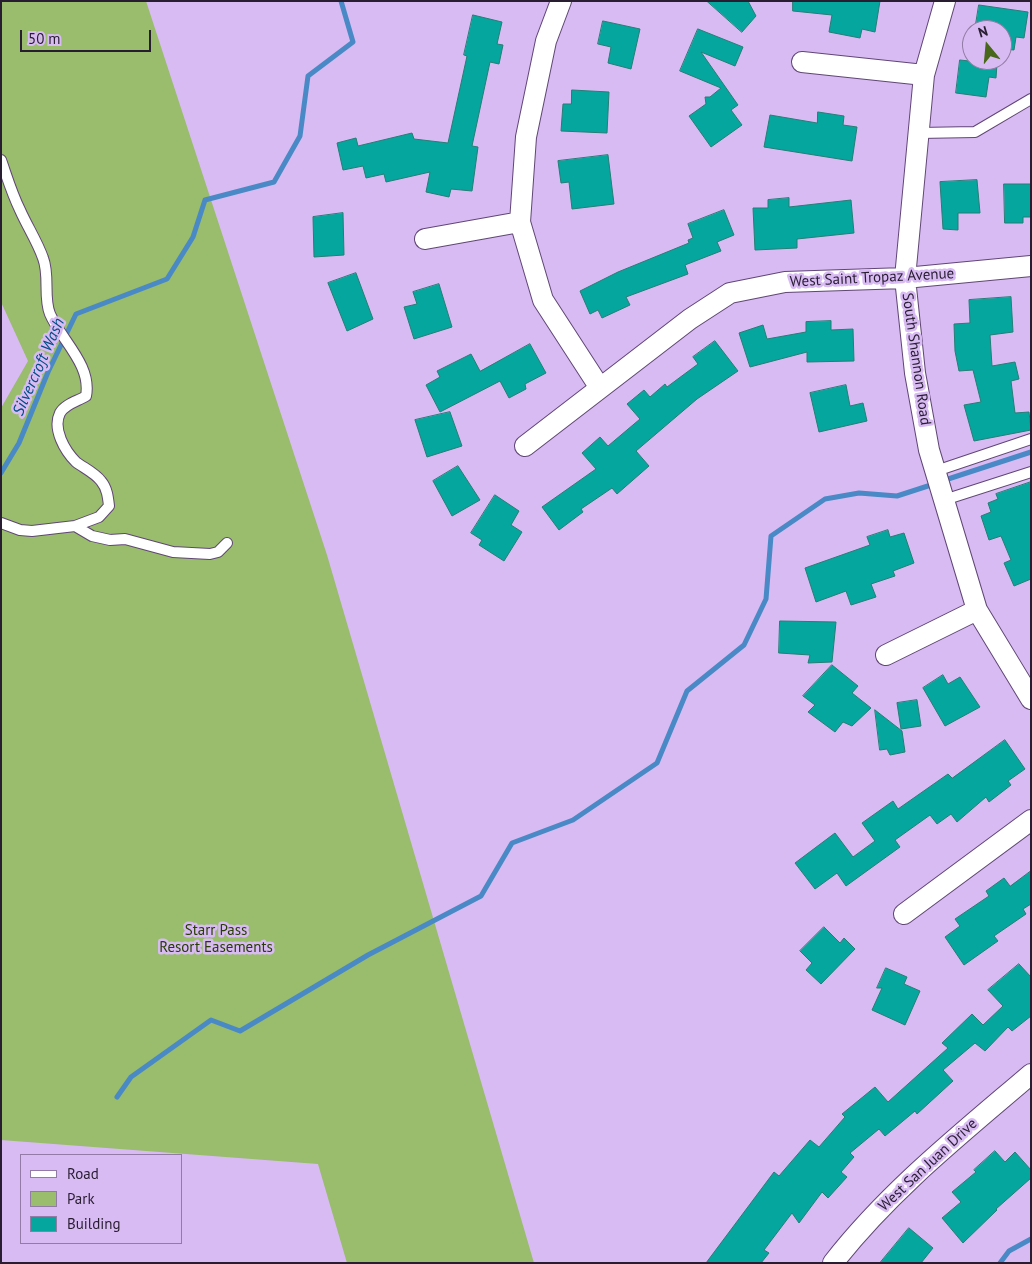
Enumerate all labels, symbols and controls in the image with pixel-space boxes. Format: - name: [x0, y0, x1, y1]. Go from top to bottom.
- scale bar: [22, 20, 154, 52]
- north arrow: [962, 20, 1012, 70]
- text: N: [976, 22, 990, 42]
- text: 50 m: [28, 29, 61, 48]
- street label: West Saint Tropaz Avenue: [789, 265, 955, 291]
- street label: South Shannon Road: [898, 292, 934, 426]
- water label: Silvercroft Wash: [9, 315, 69, 419]
- park label: Starr Pass Resort Easements: [159, 922, 273, 957]
- street label: West San Juan Drive: [875, 1115, 981, 1215]
- legend: [20, 1154, 182, 1244]
- text: Road: [67, 1164, 99, 1183]
- text: Park: [67, 1189, 95, 1208]
- text: Building: [67, 1214, 121, 1233]

